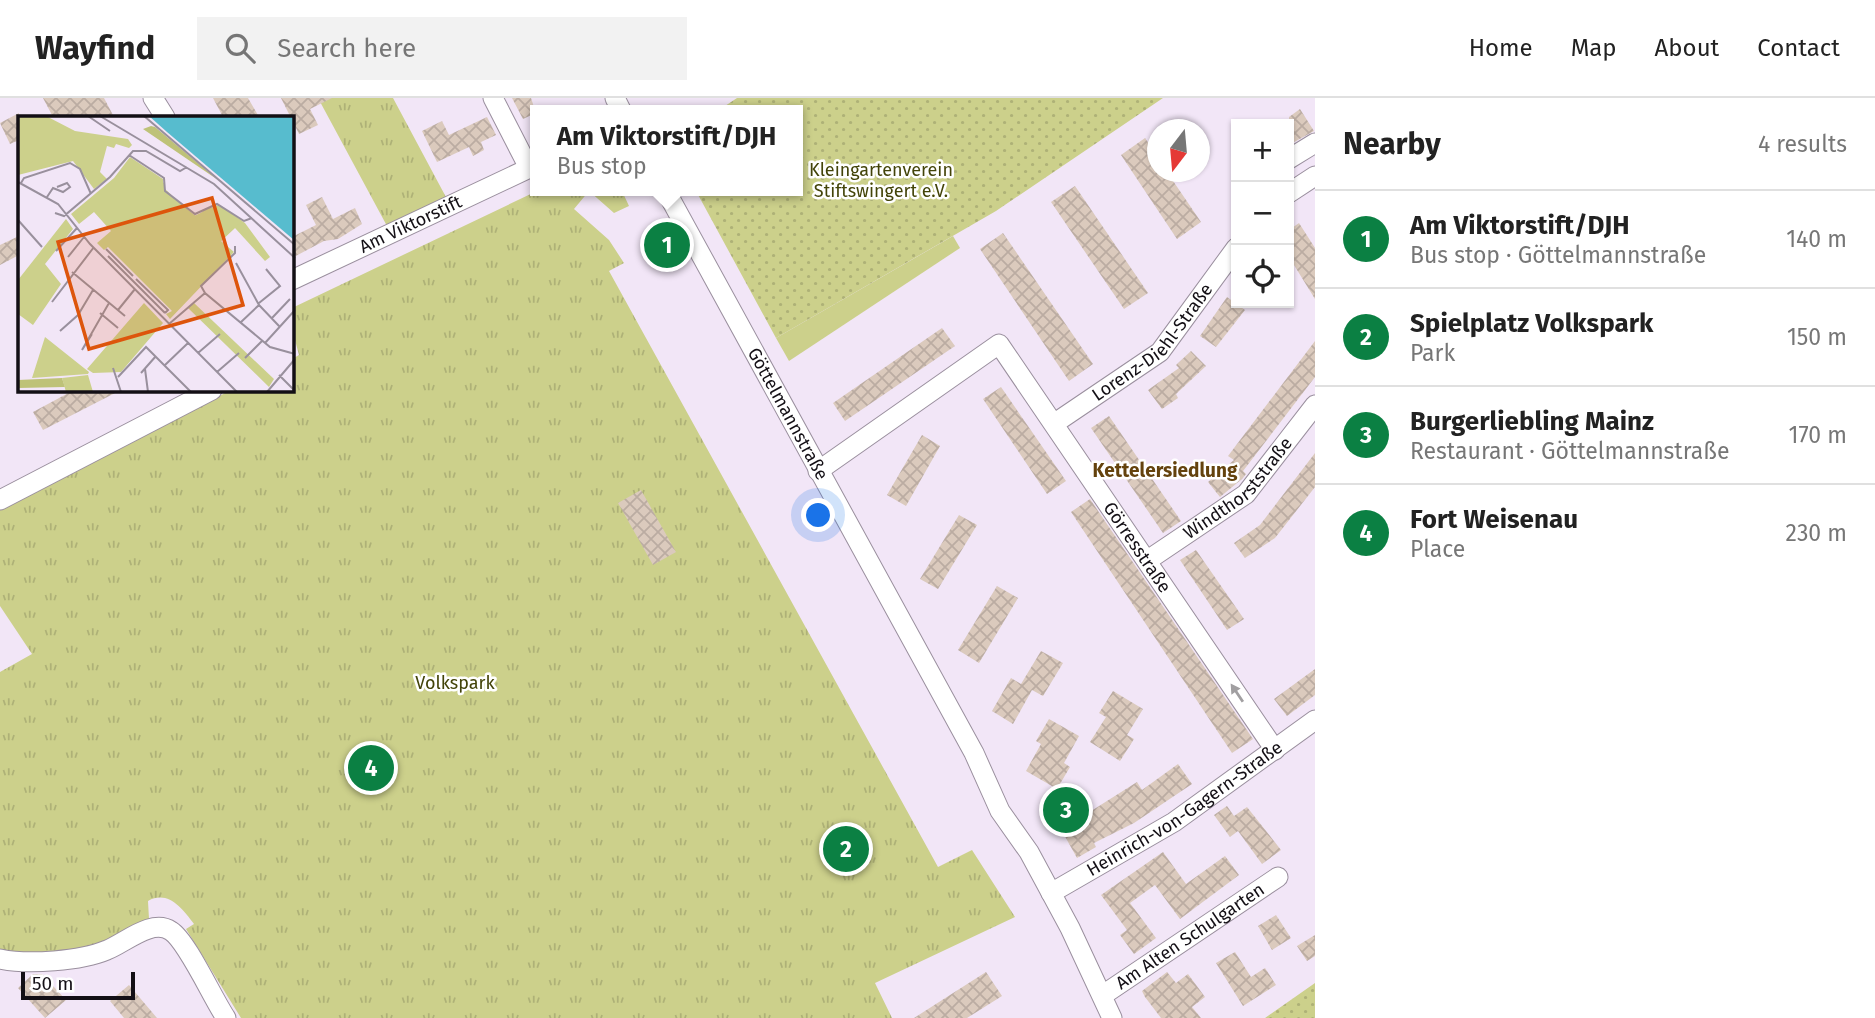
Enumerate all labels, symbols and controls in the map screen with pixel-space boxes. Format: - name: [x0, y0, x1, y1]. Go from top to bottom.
- search box: [197, 17, 687, 80]
- text: Wayfind: [35, 28, 155, 68]
- icon: search: [221, 29, 259, 67]
- text: Search here: [277, 33, 416, 64]
- text: Home: [1469, 34, 1533, 62]
- text: Map: [1571, 34, 1617, 62]
- text: About: [1655, 34, 1719, 62]
- text: Contact: [1757, 34, 1840, 62]
- popup: [530, 105, 803, 196]
- inset map: [18, 116, 294, 392]
- north arrow: [1147, 119, 1210, 182]
- map controls: [1231, 119, 1294, 308]
- button: +: [1231, 119, 1294, 182]
- text: Am Viktorstift/DJH: [557, 121, 776, 152]
- text: Nearby: [1343, 126, 1441, 162]
- text: 4 results: [1758, 130, 1847, 158]
- text: Bus stop: [557, 152, 647, 180]
- park label: Kleingartenverein Stiftswingert e.V.: [809, 159, 953, 202]
- button: −: [1231, 182, 1294, 245]
- street label: Am Viktorstift: [356, 190, 466, 258]
- text: Am Viktorstift/DJH: [1410, 210, 1630, 241]
- pin: 1: [644, 219, 690, 271]
- text: 1: [1361, 225, 1371, 253]
- text: 140 m: [1786, 225, 1847, 253]
- text: Bus stop · Göttelmannstraße: [1410, 241, 1706, 269]
- button: locate: [1231, 245, 1294, 308]
- street label: Lorenz-Diehl-Straße: [1088, 279, 1217, 406]
- text: Spielplatz Volkspark: [1410, 308, 1653, 339]
- text: 2: [1360, 323, 1372, 351]
- text: 150 m: [1787, 323, 1847, 351]
- text: Park: [1410, 339, 1455, 367]
- street label: Göttelmannstraße: [743, 344, 833, 484]
- text: Burgerliebling Mainz: [1410, 406, 1654, 437]
- text: 3: [1360, 421, 1372, 449]
- text: 170 m: [1788, 421, 1847, 449]
- street label: Windthorststraße: [1179, 433, 1297, 544]
- text: Restaurant · Göttelmannstraße: [1410, 437, 1729, 465]
- district label: Kettelersiedlung: [1093, 459, 1238, 482]
- your location: [801, 498, 835, 532]
- street label: Görresstraße: [1099, 498, 1176, 597]
- text: Fort Weisenau: [1410, 504, 1578, 535]
- text: 4: [1360, 519, 1373, 547]
- text: 230 m: [1786, 519, 1847, 547]
- text: Place: [1410, 535, 1465, 563]
- park label: Volkspark: [415, 672, 495, 694]
- one-way arrow: [1230, 684, 1244, 702]
- street label: Heinrich-von-Gagern-Straße: [1083, 736, 1287, 881]
- pin: 4: [348, 742, 394, 794]
- pin: 3: [1043, 784, 1089, 836]
- pin: 2: [823, 823, 869, 875]
- street label: Am Alten Schulgarten: [1111, 878, 1269, 994]
- scale bar: [21, 969, 135, 1001]
- text: 50 m: [32, 972, 73, 995]

